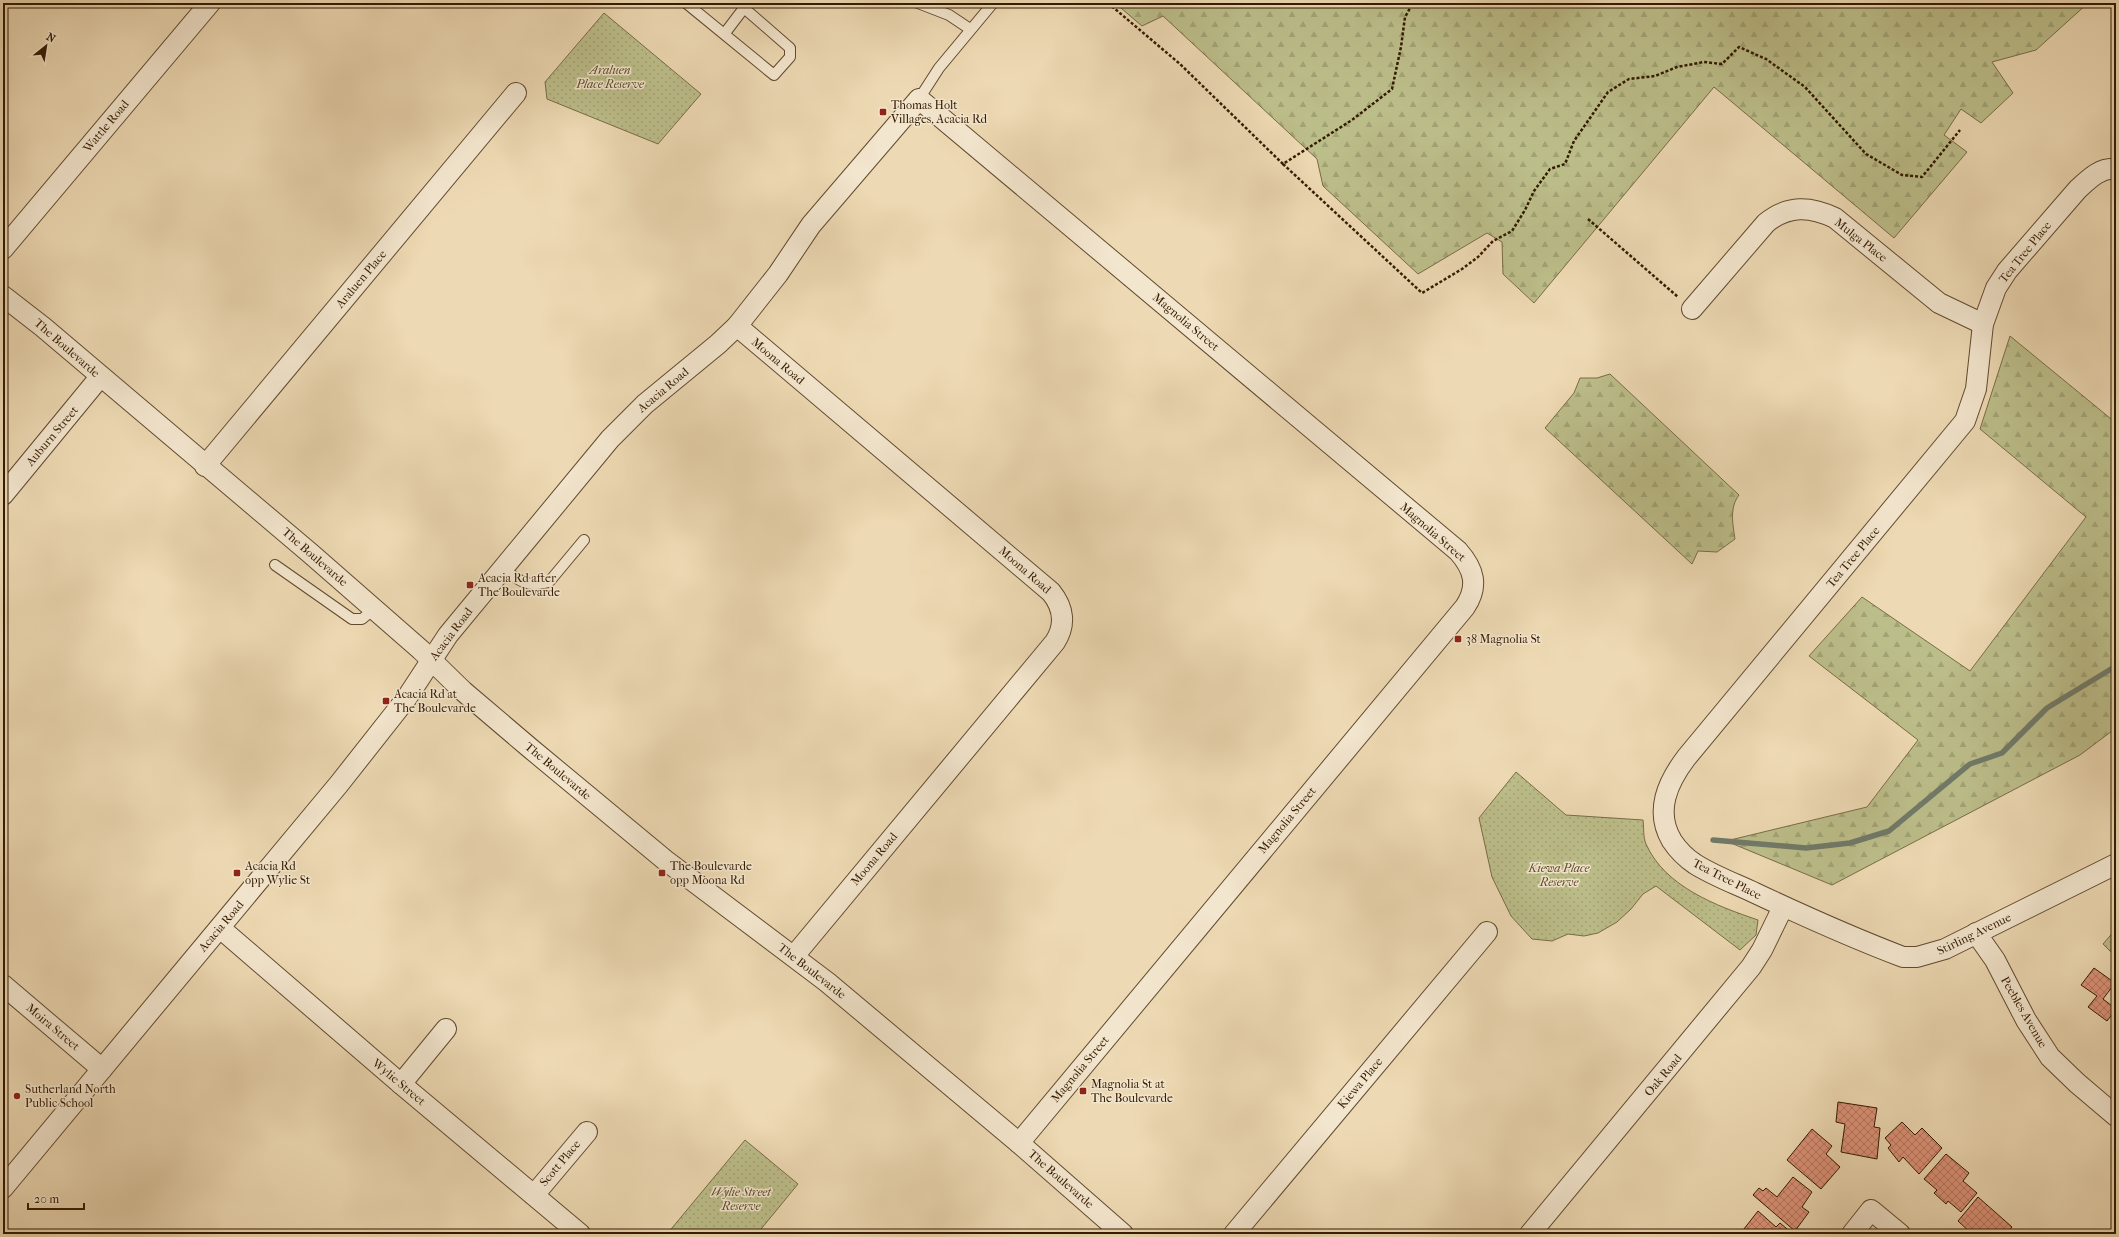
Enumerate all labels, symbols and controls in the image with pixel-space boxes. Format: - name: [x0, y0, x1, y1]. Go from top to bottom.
- north arrow: [26, 26, 66, 66]
- text: N: [44, 30, 58, 46]
- park label: Araluen Place Reserve: [575, 63, 645, 91]
- street label: Wattle Road: [80, 97, 132, 156]
- place label: Thomas Holt Villages, Acacia Rd: [890, 98, 988, 126]
- marker: Thomas Holt Villages, Acacia Rd: [878, 107, 888, 117]
- street label: Mulga Place: [1832, 215, 1890, 265]
- street label: Tea Tree Place: [1996, 218, 2054, 286]
- street label: Araluen Place: [332, 247, 389, 312]
- street label: Magnolia Street: [1150, 290, 1223, 354]
- street label: The Boulevarde: [31, 316, 103, 380]
- street label: Moona Road: [749, 335, 808, 387]
- street label: Acacia Road: [634, 364, 692, 416]
- street label: Auburn Street: [22, 403, 82, 469]
- street label: Magnolia Street: [1397, 500, 1469, 565]
- street label: Tea Tree Place: [1823, 524, 1883, 590]
- street label: The Boulevarde: [279, 525, 351, 589]
- street label: Moona Road: [996, 543, 1054, 597]
- place label: Acacia Rd after The Boulevarde: [477, 571, 560, 599]
- marker: Acacia Rd after The Boulevarde: [465, 580, 475, 590]
- street label: Acacia Road: [426, 605, 476, 664]
- place label: 38 Magnolia St: [1466, 632, 1542, 646]
- marker: 38 Magnolia St: [1453, 634, 1463, 644]
- place label: Acacia Rd at The Boulevarde: [393, 687, 476, 715]
- marker: Acacia Rd at The Boulevarde: [381, 696, 391, 706]
- street label: The Boulevarde: [522, 739, 594, 803]
- street label: Magnolia Street: [1255, 783, 1319, 856]
- street label: Moona Road: [848, 829, 900, 888]
- street label: Tea Tree Place: [1690, 856, 1764, 902]
- place label: Acacia Rd opp Wylie St: [244, 859, 311, 887]
- place label: The Boulevarde opp Moona Rd: [670, 859, 752, 887]
- park label: Kiewa Place Reserve: [1528, 861, 1591, 889]
- marker: Acacia Rd opp Wylie St: [232, 868, 242, 878]
- marker: The Boulevarde opp Moona Rd: [657, 868, 667, 878]
- street label: Acacia Road: [195, 897, 247, 955]
- street label: Stirling Avenue: [1935, 910, 2013, 958]
- street label: The Boulevarde: [775, 940, 849, 1002]
- street label: Peebles Avenue: [1998, 974, 2050, 1050]
- street label: Moira Street: [23, 1001, 83, 1054]
- street label: Magnolia Street: [1048, 1032, 1112, 1105]
- street label: Oak Road: [1641, 1051, 1685, 1099]
- street label: Wylie Street: [369, 1055, 429, 1109]
- street label: Kiewa Place: [1335, 1055, 1385, 1111]
- place label: Magnolia St at The Boulevarde: [1091, 1077, 1173, 1105]
- place label: Sutherland North Public School: [25, 1082, 116, 1110]
- marker: Magnolia St at The Boulevarde: [1078, 1086, 1088, 1096]
- marker: Sutherland North Public School: [12, 1091, 22, 1101]
- street label: Scott Place: [537, 1137, 583, 1189]
- street label: The Boulevarde: [1025, 1147, 1097, 1211]
- scale bar: [28, 1185, 84, 1211]
- park label: Wylie Street Reserve: [711, 1185, 772, 1213]
- text: 20 m: [34, 1192, 59, 1206]

